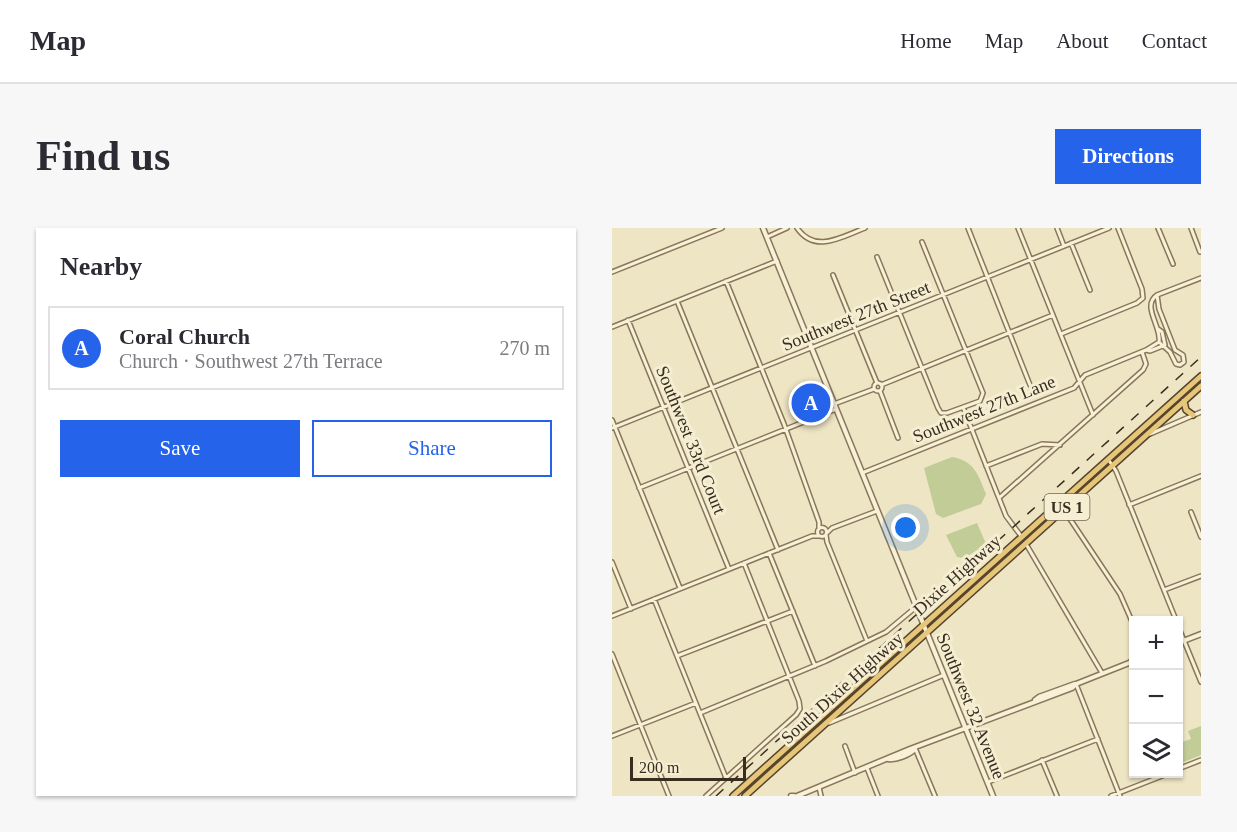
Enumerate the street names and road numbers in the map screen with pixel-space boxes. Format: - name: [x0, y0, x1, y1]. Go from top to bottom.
- street label: Southwest 27th Street: [779, 277, 933, 355]
- street label: Southwest 33rd Court: [652, 363, 730, 517]
- street label: Southwest 27th Lane: [910, 371, 1058, 447]
- road number: US 1: [1044, 494, 1090, 520]
- street label: Dixie Highway: [909, 531, 1005, 619]
- street label: South Dixie Highway: [777, 628, 907, 748]
- street label: Southwest 32 Avenue: [933, 630, 1009, 782]

